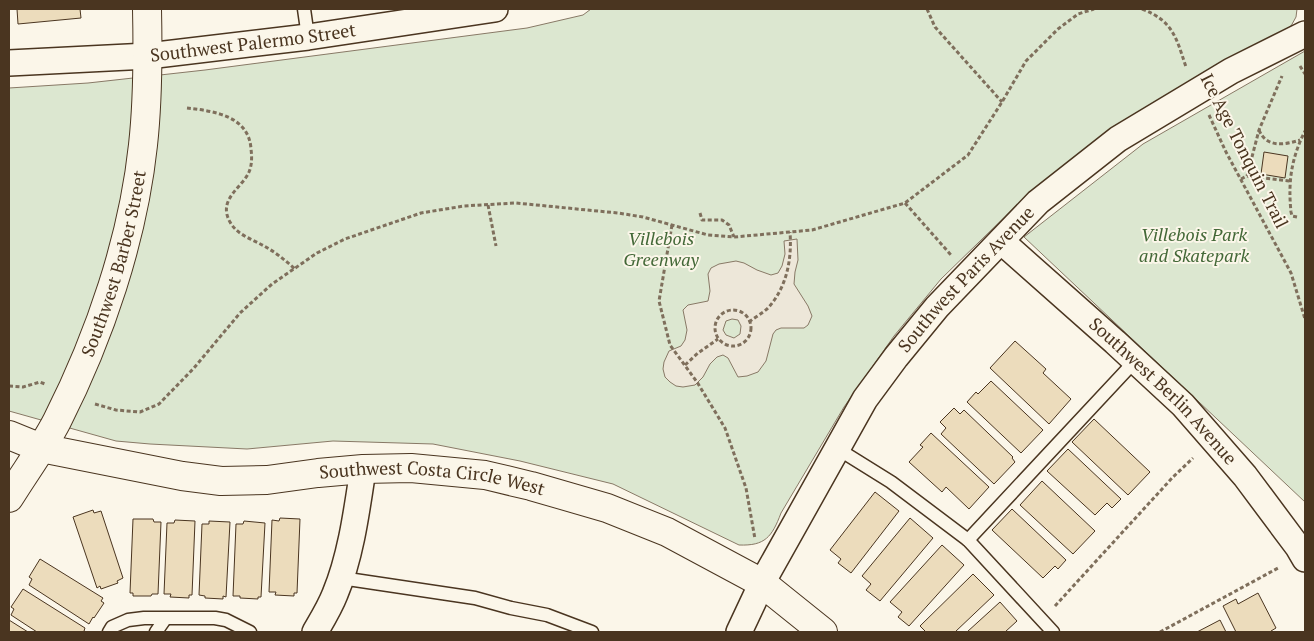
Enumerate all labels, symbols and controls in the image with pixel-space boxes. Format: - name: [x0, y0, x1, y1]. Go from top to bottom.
- street label: Southwest Palermo Street: [149, 17, 358, 67]
- street label: Ice Age Tonquin Trail: [1195, 69, 1294, 232]
- street label: Southwest Barber Street: [75, 168, 151, 360]
- street label: Southwest Paris Avenue: [892, 200, 1039, 357]
- park label: Villebois Park and Skatepark: [1139, 222, 1250, 267]
- park label: Villebois Greenway: [623, 226, 700, 271]
- street label: Southwest Berlin Avenue: [1084, 312, 1243, 469]
- street label: Southwest Costa Circle West: [318, 455, 548, 501]

